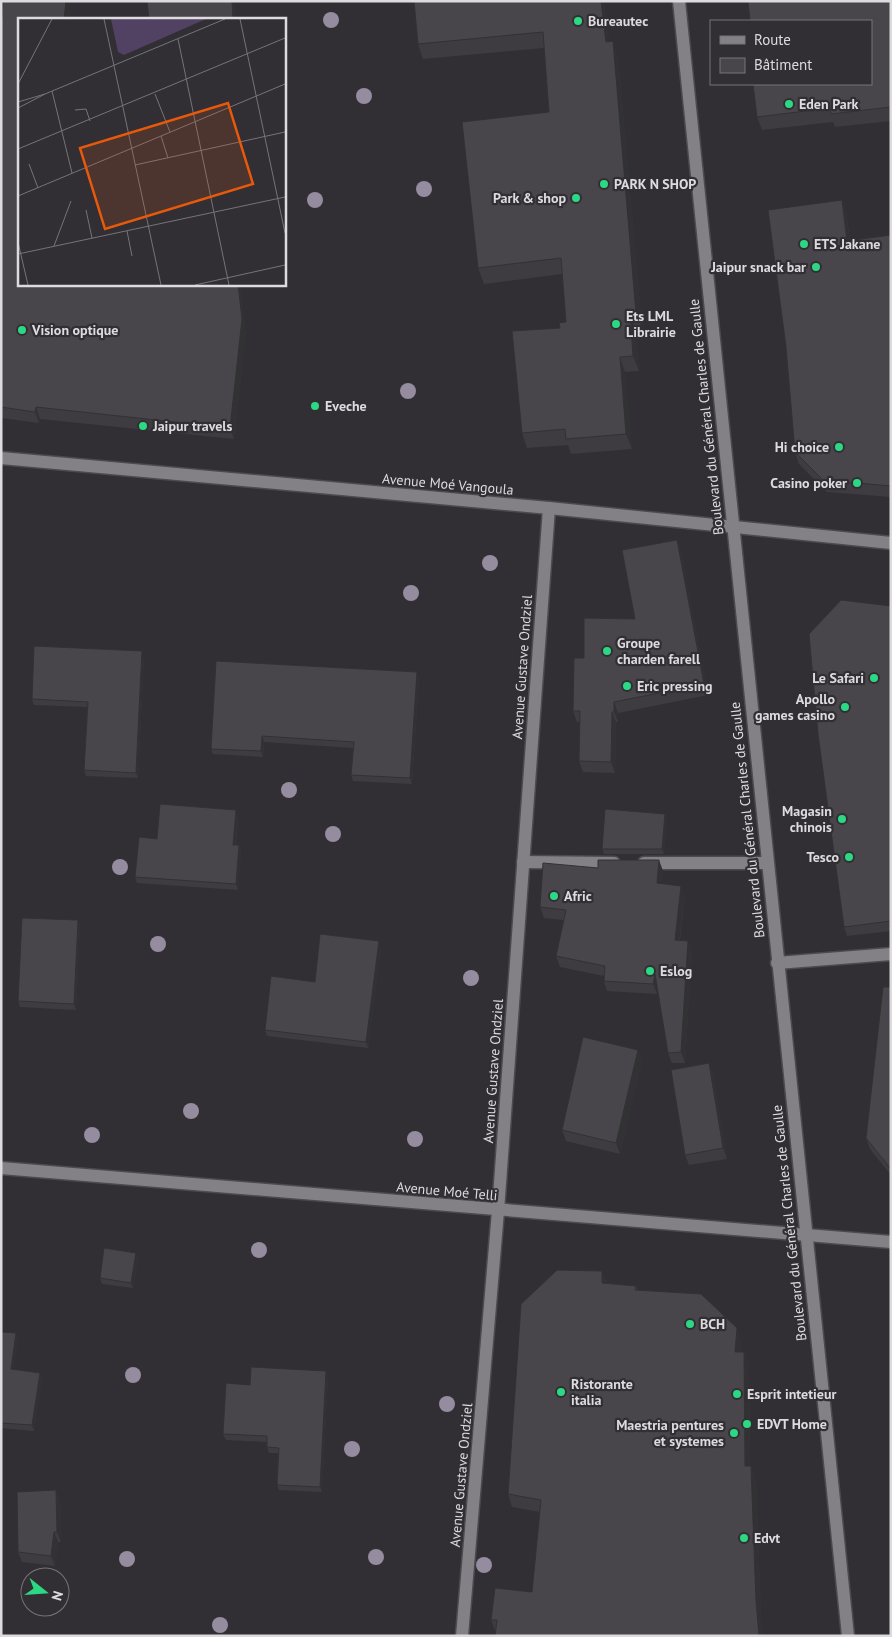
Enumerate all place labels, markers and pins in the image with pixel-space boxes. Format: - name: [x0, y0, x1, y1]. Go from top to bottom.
- place label: Bureautec: [588, 12, 648, 30]
- marker: Bureautec: [572, 15, 584, 27]
- place label: Eden Park: [799, 95, 859, 113]
- marker: Eden Park: [783, 98, 795, 110]
- place label: PARK N SHOP: [614, 175, 696, 193]
- marker: PARK N SHOP: [598, 178, 610, 190]
- place label: Park & shop: [493, 189, 566, 207]
- marker: Park & shop: [570, 192, 582, 204]
- place label: ETS Jakane: [814, 235, 880, 253]
- marker: ETS Jakane: [798, 238, 810, 250]
- place label: Jaipur snack bar: [710, 258, 806, 276]
- marker: Jaipur snack bar: [810, 261, 822, 273]
- place label: Ets LML Librairie: [626, 307, 676, 341]
- marker: Ets LML Librairie: [610, 318, 622, 330]
- place label: Vision optique: [31, 321, 118, 339]
- marker: Vision optique: [16, 324, 28, 336]
- place label: Eveche: [325, 397, 367, 415]
- marker: Eveche: [309, 400, 321, 412]
- place label: Jaipur travels: [152, 417, 232, 435]
- marker: Jaipur travels: [137, 420, 149, 432]
- place label: Hi choice: [775, 438, 829, 456]
- marker: Hi choice: [833, 441, 845, 453]
- place label: Casino poker: [770, 474, 847, 492]
- marker: Casino poker: [851, 477, 863, 489]
- place label: Groupe charden farell: [617, 634, 701, 668]
- marker: Groupe charden farell: [601, 645, 613, 657]
- place label: Le Safari: [812, 669, 864, 687]
- marker: Le Safari: [868, 672, 880, 684]
- place label: Eric pressing: [637, 677, 713, 695]
- marker: Eric pressing: [621, 680, 633, 692]
- place label: Apollo games casino: [755, 690, 835, 724]
- marker: Apollo games casino: [839, 701, 851, 713]
- place label: Magasin chinois: [782, 802, 832, 836]
- marker: Magasin chinois: [836, 813, 848, 825]
- place label: Tesco: [806, 848, 839, 866]
- marker: Tesco: [843, 851, 855, 863]
- place label: Afric: [564, 887, 592, 905]
- marker: Afric: [548, 890, 560, 902]
- place label: Eslog: [660, 962, 692, 980]
- marker: Eslog: [644, 965, 656, 977]
- place label: BCH: [700, 1315, 725, 1333]
- marker: BCH: [684, 1318, 696, 1330]
- place label: Ristorante italia: [571, 1375, 633, 1409]
- place label: Esprit intetieur: [747, 1385, 837, 1403]
- marker: Ristorante italia: [555, 1386, 567, 1398]
- marker: Esprit intetieur: [731, 1388, 743, 1400]
- place label: EDVT Home: [757, 1415, 827, 1433]
- place label: Maestria pentures et systemes: [616, 1416, 724, 1450]
- marker: EDVT Home: [741, 1418, 753, 1430]
- marker: Maestria pentures et systemes: [728, 1427, 740, 1439]
- place label: Edvt: [754, 1529, 780, 1547]
- marker: Edvt: [738, 1532, 750, 1544]

